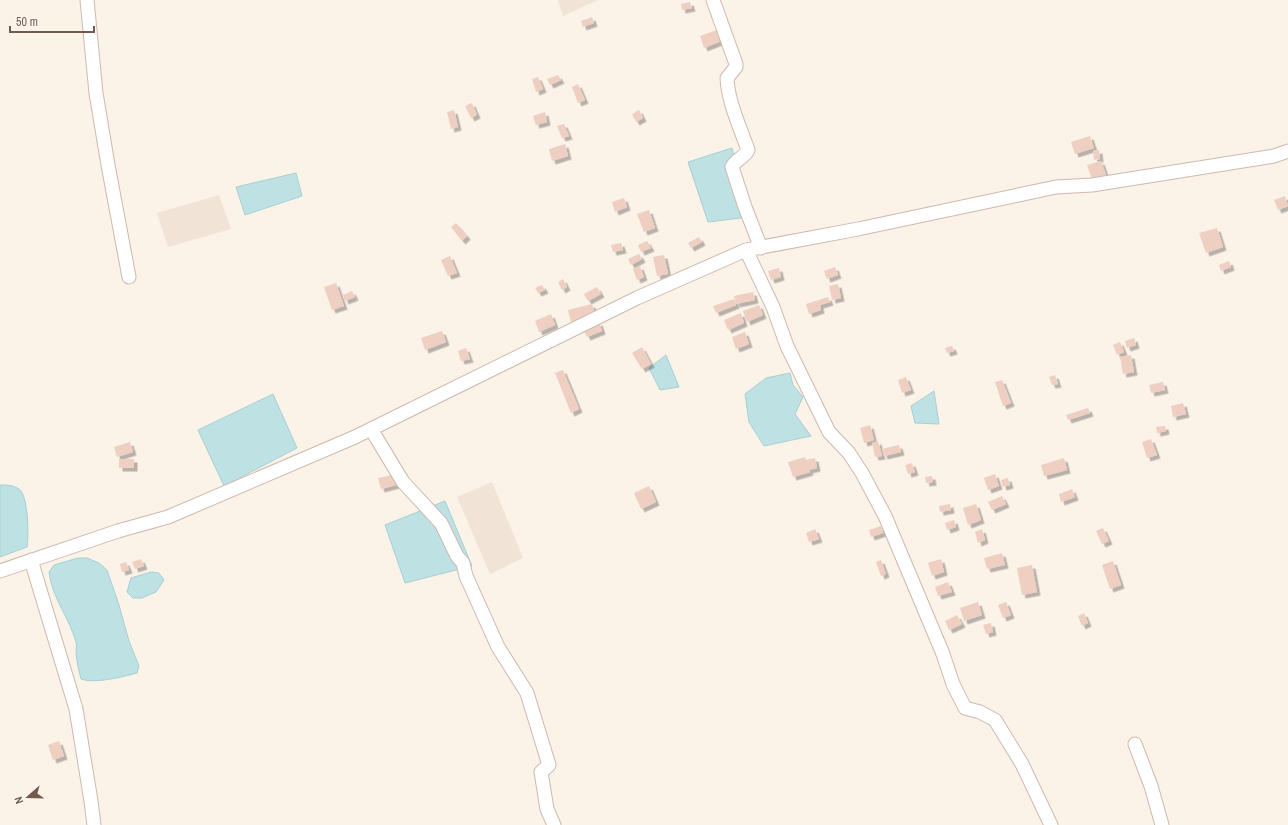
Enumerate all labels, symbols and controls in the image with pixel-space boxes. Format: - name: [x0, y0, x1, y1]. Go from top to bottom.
- scale bar: [10, 8, 94, 34]
- text: 50 m: [16, 14, 38, 30]
- north arrow: [8, 777, 48, 817]
- text: N: [11, 795, 26, 806]

